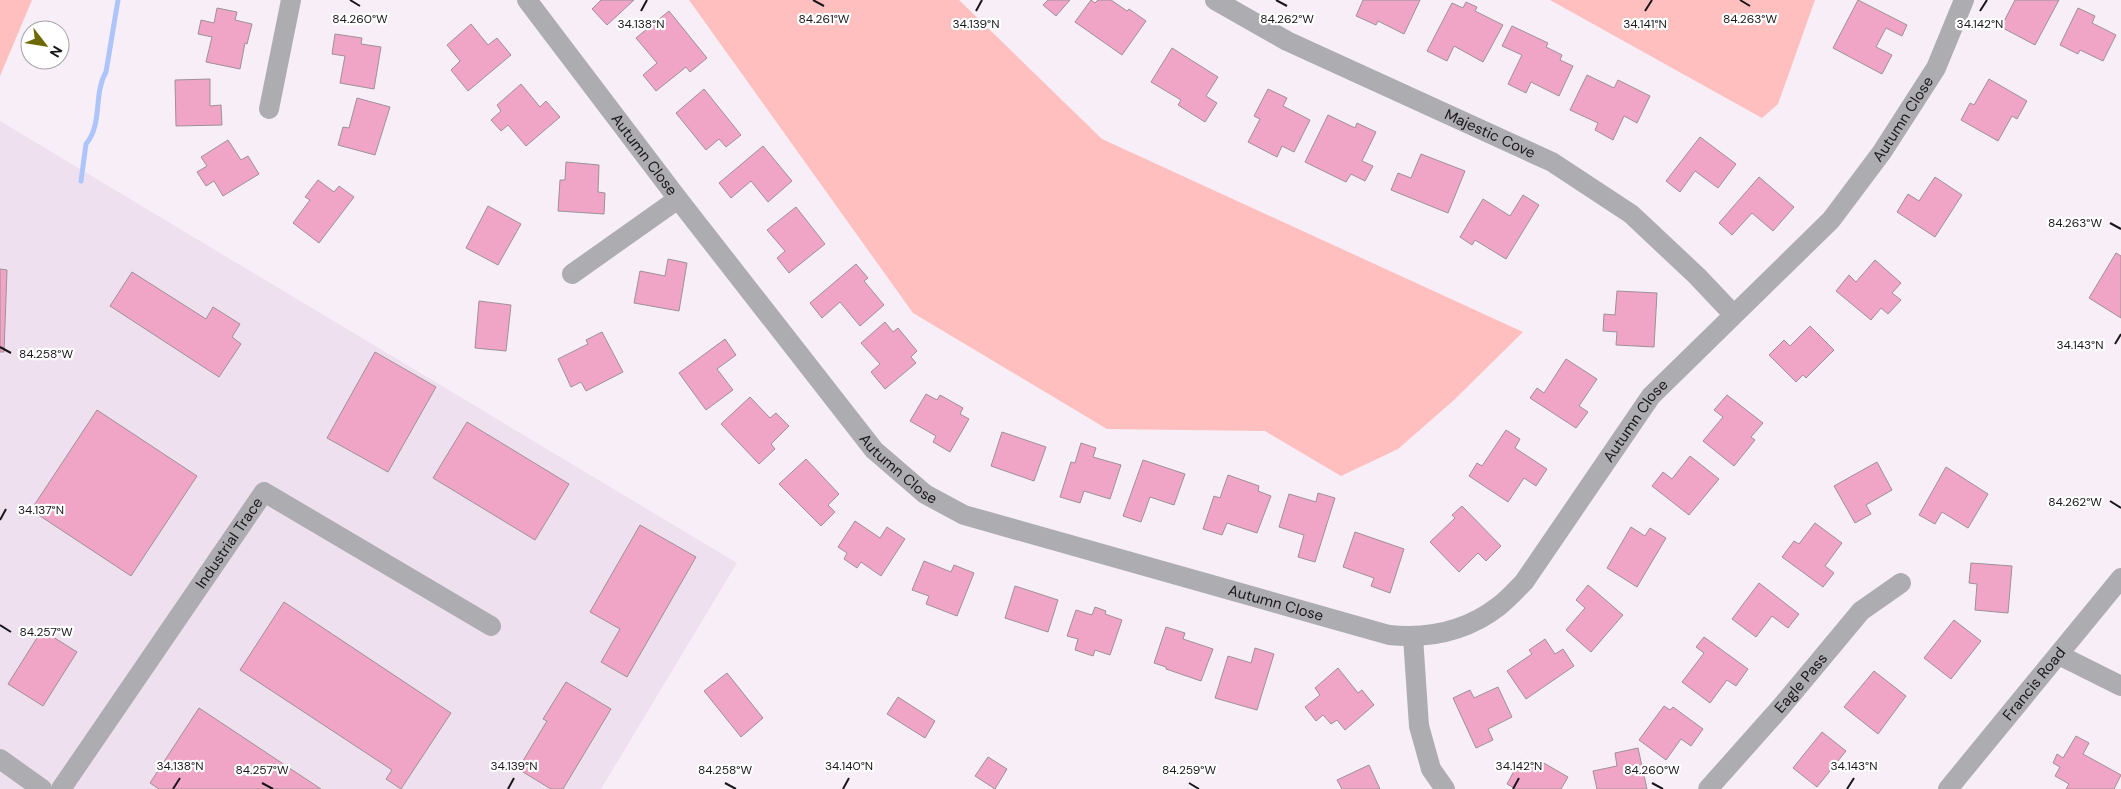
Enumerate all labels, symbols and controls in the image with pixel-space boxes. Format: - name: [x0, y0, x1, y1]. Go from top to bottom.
- text: 84.260°W: [332, 11, 388, 27]
- text: 84.261°W: [799, 11, 850, 27]
- text: 84.262°W: [1260, 11, 1314, 27]
- text: 84.263°W: [1723, 11, 1777, 27]
- text: 34.138°N: [617, 16, 665, 32]
- text: 34.139°N: [953, 16, 999, 32]
- text: 34.141°N: [1623, 16, 1667, 32]
- text: 34.142°N: [1957, 16, 2003, 32]
- north arrow: [20, 20, 70, 70]
- text: N: [46, 43, 66, 61]
- street label: Autumn Close: [1868, 72, 1938, 166]
- street label: Majestic Cove: [1441, 104, 1539, 163]
- street label: Autumn Close: [607, 109, 682, 200]
- text: 84.263°W: [2048, 215, 2102, 231]
- text: 34.143°N: [2056, 337, 2104, 353]
- text: 84.258°W: [19, 346, 73, 362]
- street label: Autumn Close: [1599, 375, 1672, 466]
- street label: Autumn Close: [855, 429, 941, 509]
- street label: Industrial Trace: [191, 493, 267, 593]
- text: 84.262°W: [2048, 494, 2102, 510]
- text: 34.137°N: [18, 502, 64, 518]
- street label: Autumn Close: [1226, 580, 1326, 626]
- text: 84.257°W: [19, 624, 73, 640]
- street label: Francis Road: [1998, 643, 2070, 725]
- street label: Eagle Pass: [1770, 649, 1832, 717]
- text: 34.138°N: [156, 758, 204, 774]
- text: 34.139°N: [491, 758, 537, 774]
- text: 34.140°N: [825, 758, 873, 774]
- text: 34.142°N: [1496, 758, 1542, 774]
- text: 34.143°N: [1830, 758, 1878, 774]
- text: 84.257°W: [235, 762, 289, 778]
- text: 84.258°W: [698, 762, 752, 778]
- text: 84.259°W: [1162, 762, 1216, 778]
- text: 84.260°W: [1624, 762, 1680, 778]

